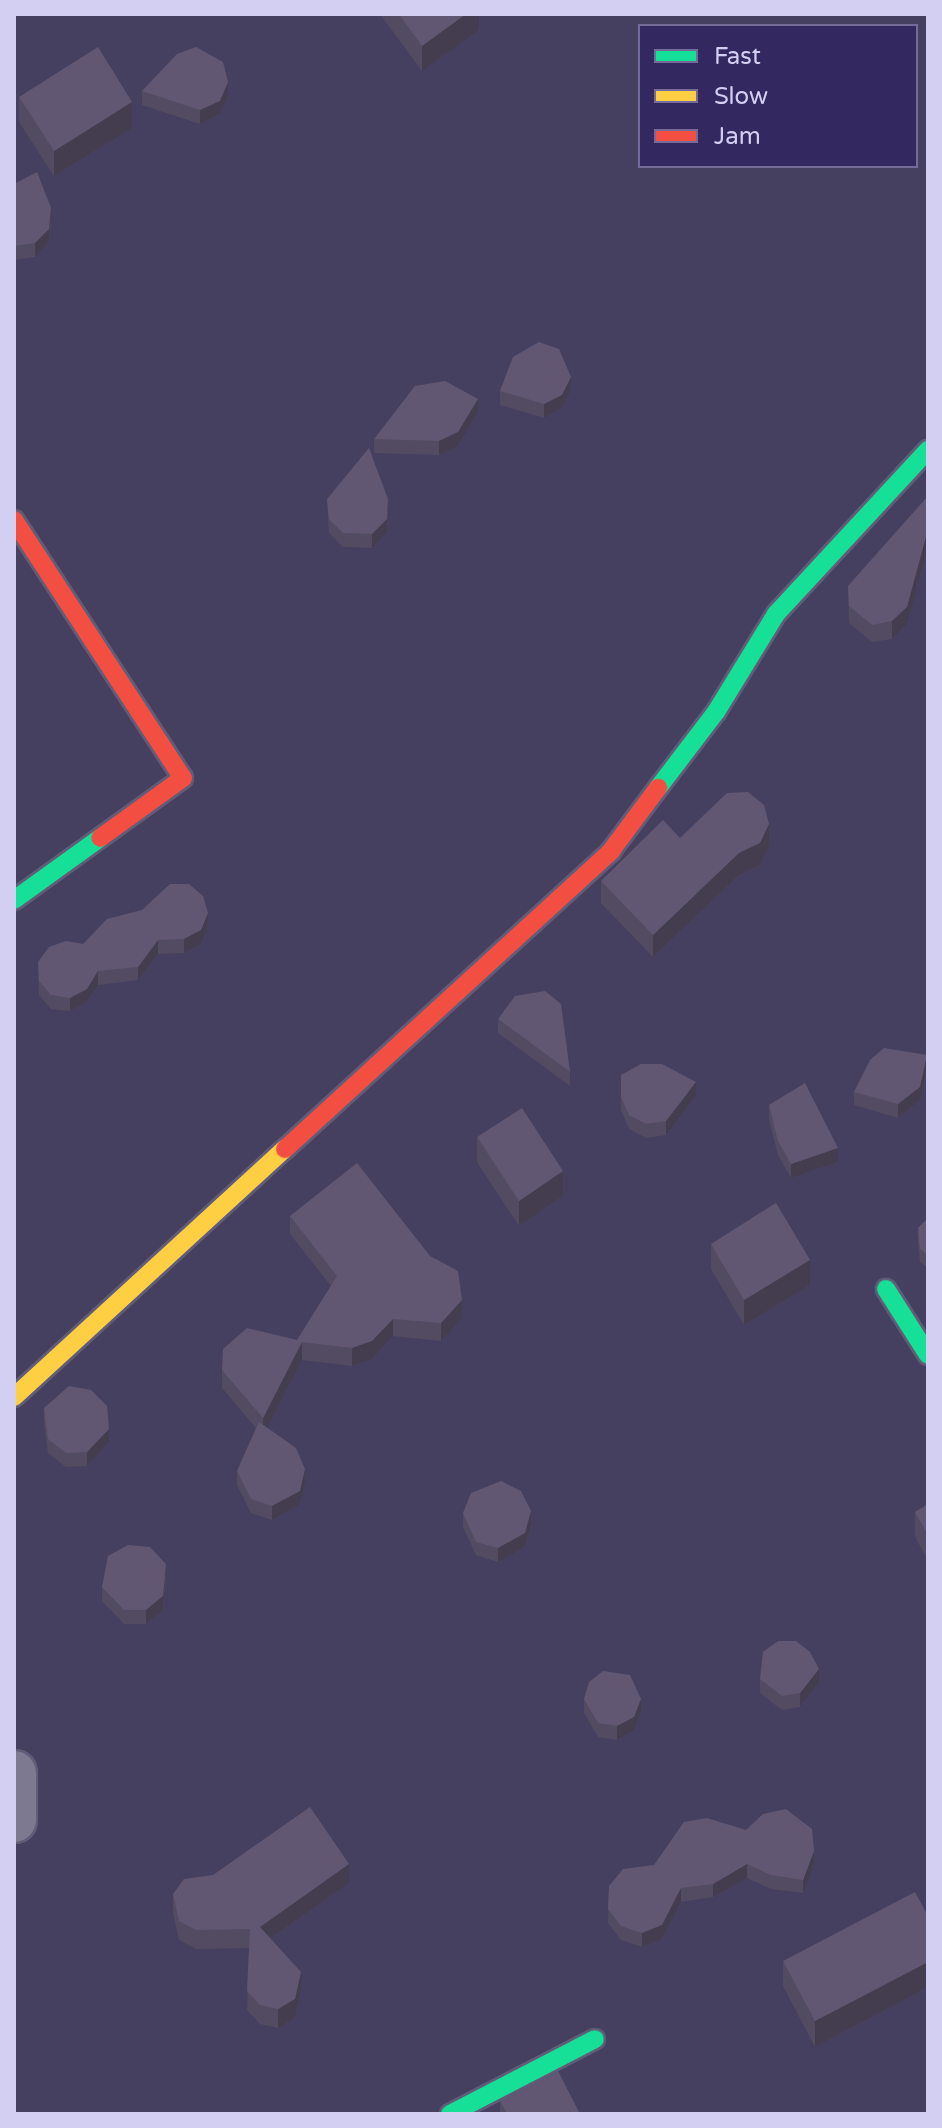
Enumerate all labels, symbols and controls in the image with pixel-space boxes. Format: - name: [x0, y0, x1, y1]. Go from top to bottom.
- legend: [638, 24, 918, 168]
- text: Fast: [714, 42, 761, 71]
- text: Slow: [714, 82, 768, 111]
- text: Jam: [714, 122, 761, 151]

